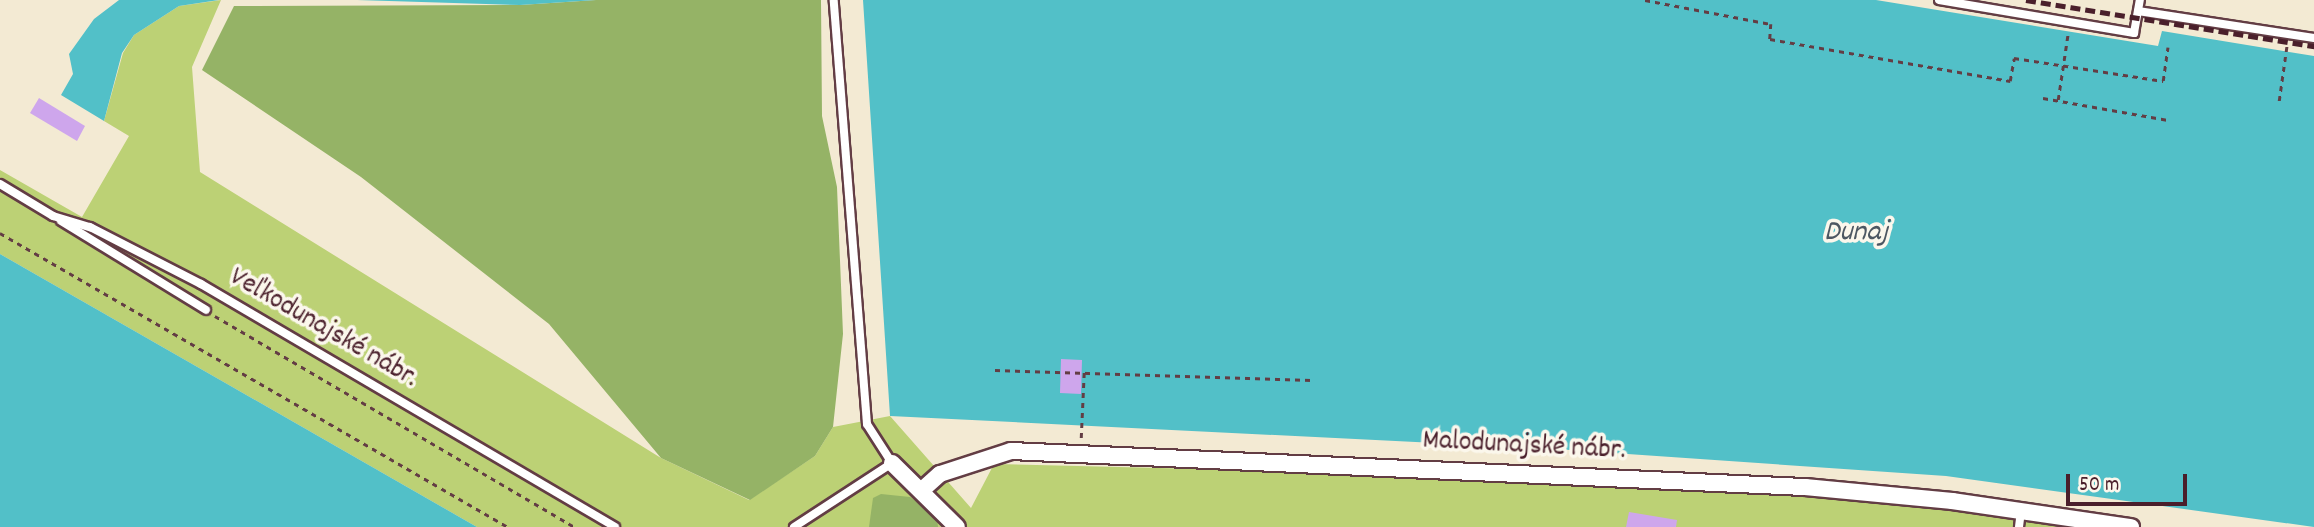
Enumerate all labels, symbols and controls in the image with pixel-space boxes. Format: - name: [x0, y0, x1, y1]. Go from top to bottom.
- water label: Dunaj: [1824, 216, 1888, 252]
- street label: Veľkodunajské nábr.: [223, 261, 423, 397]
- street label: Malodunajské nábr.: [1422, 425, 1626, 469]
- scale bar: [2069, 461, 2190, 505]
- text: 50 m: [2079, 471, 2119, 501]

